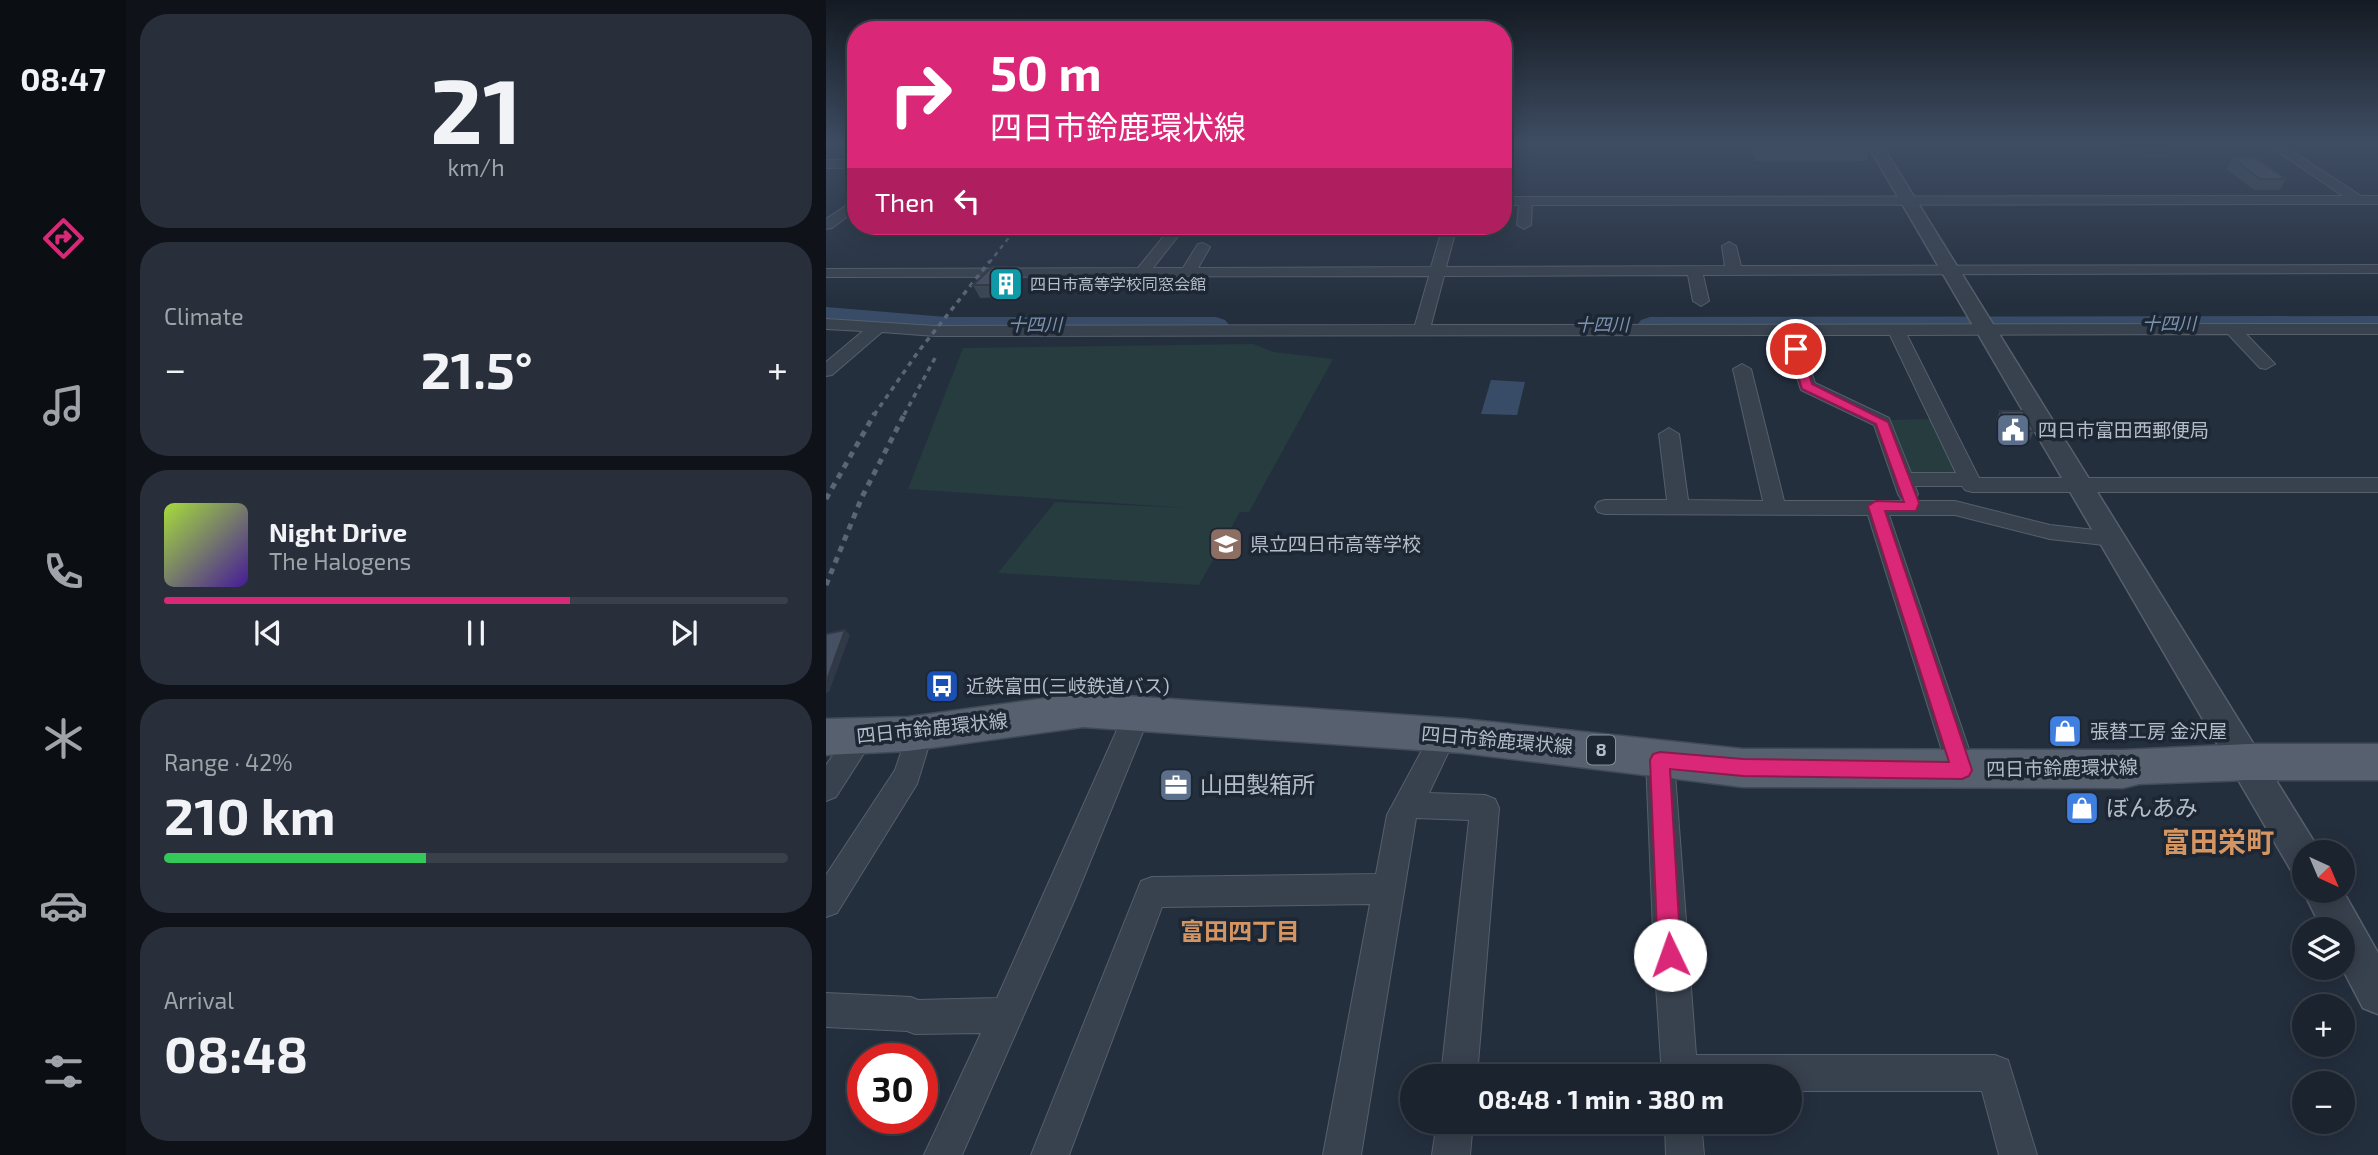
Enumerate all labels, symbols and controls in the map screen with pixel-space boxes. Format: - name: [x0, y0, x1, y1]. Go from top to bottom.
- text: 50 m: [990, 42, 1102, 101]
- icon: right: [875, 49, 966, 140]
- text: 21: [430, 53, 522, 162]
- text: 08:47: [20, 59, 106, 97]
- text: 四日市鈴鹿環状線: [990, 107, 1246, 145]
- text: km/h: [447, 153, 505, 181]
- icon: left: [948, 182, 986, 220]
- text: Then: [875, 186, 934, 217]
- icon: directions: [39, 214, 88, 263]
- building icon: 四日市高等学校同窓会館: [987, 265, 1025, 303]
- place label: 四日市高等学校同窓会館: [1030, 274, 1206, 293]
- text: Climate: [164, 302, 244, 330]
- water label: 十四川: [2142, 312, 2198, 334]
- water label: 十四川: [1008, 313, 1064, 335]
- water label: 十四川: [1575, 313, 1631, 335]
- pin: [1766, 319, 1826, 379]
- icon: arrive: [1777, 330, 1815, 368]
- text: 21.5°: [421, 337, 533, 399]
- text: −: [164, 345, 186, 391]
- text: +: [767, 345, 788, 391]
- icon: music: [39, 381, 88, 430]
- public building icon: 四日市富田西郵便局: [1994, 411, 2032, 449]
- place label: 四日市富田西郵便局: [2038, 418, 2209, 441]
- text: Night Drive: [269, 516, 407, 547]
- school or university icon: 県立四日市高等学校: [1207, 525, 1245, 563]
- place label: 県立四日市高等学校: [1250, 532, 1421, 555]
- icon: phone: [39, 547, 88, 596]
- text: The Halogens: [269, 547, 411, 575]
- icon: previous: [249, 614, 287, 652]
- icon: pause: [457, 614, 495, 652]
- icon: next: [665, 614, 703, 652]
- bus stop icon: 近鉄富田(三岐鉄道バス): [923, 667, 961, 705]
- place label: 近鉄富田(三岐鉄道バス): [966, 674, 1170, 697]
- street label: 四日市鈴鹿環状線: [855, 708, 1009, 747]
- shop icon: 張替工房 金沢屋: [2046, 712, 2084, 750]
- icon: climate: [39, 714, 88, 763]
- place label: 張替工房 金沢屋: [2090, 719, 2227, 742]
- street label: 四日市鈴鹿環状線: [1420, 721, 1574, 758]
- road number: 8: [1587, 736, 1615, 764]
- text: Range · 42%: [164, 748, 293, 776]
- street label: 四日市鈴鹿環状線: [1986, 755, 2138, 780]
- office icon: 山田製箱所: [1157, 766, 1195, 804]
- place label: 山田製箱所: [1200, 770, 1315, 798]
- text: 210 km: [164, 783, 336, 845]
- shop icon: ぼんあみ: [2063, 789, 2101, 827]
- place label: ぼんあみ: [2106, 793, 2198, 821]
- district label: 富田栄町: [2162, 824, 2274, 858]
- north arrow: [2292, 840, 2356, 903]
- map controls: [2292, 840, 2355, 1134]
- icon: car: [39, 881, 88, 930]
- district label: 富田四丁目: [1180, 916, 1300, 945]
- button: layers: [2292, 917, 2355, 980]
- position arrow: [1633, 918, 1707, 992]
- text: Arrival: [164, 986, 234, 1014]
- button: +: [2292, 994, 2355, 1057]
- text: 08:48: [164, 1021, 308, 1083]
- speed limit sign: 30: [847, 1043, 938, 1134]
- icon: filters: [39, 1047, 88, 1096]
- button: −: [2292, 1071, 2355, 1134]
- text: 08:48 · 1 min · 380 m: [1478, 1083, 1724, 1114]

